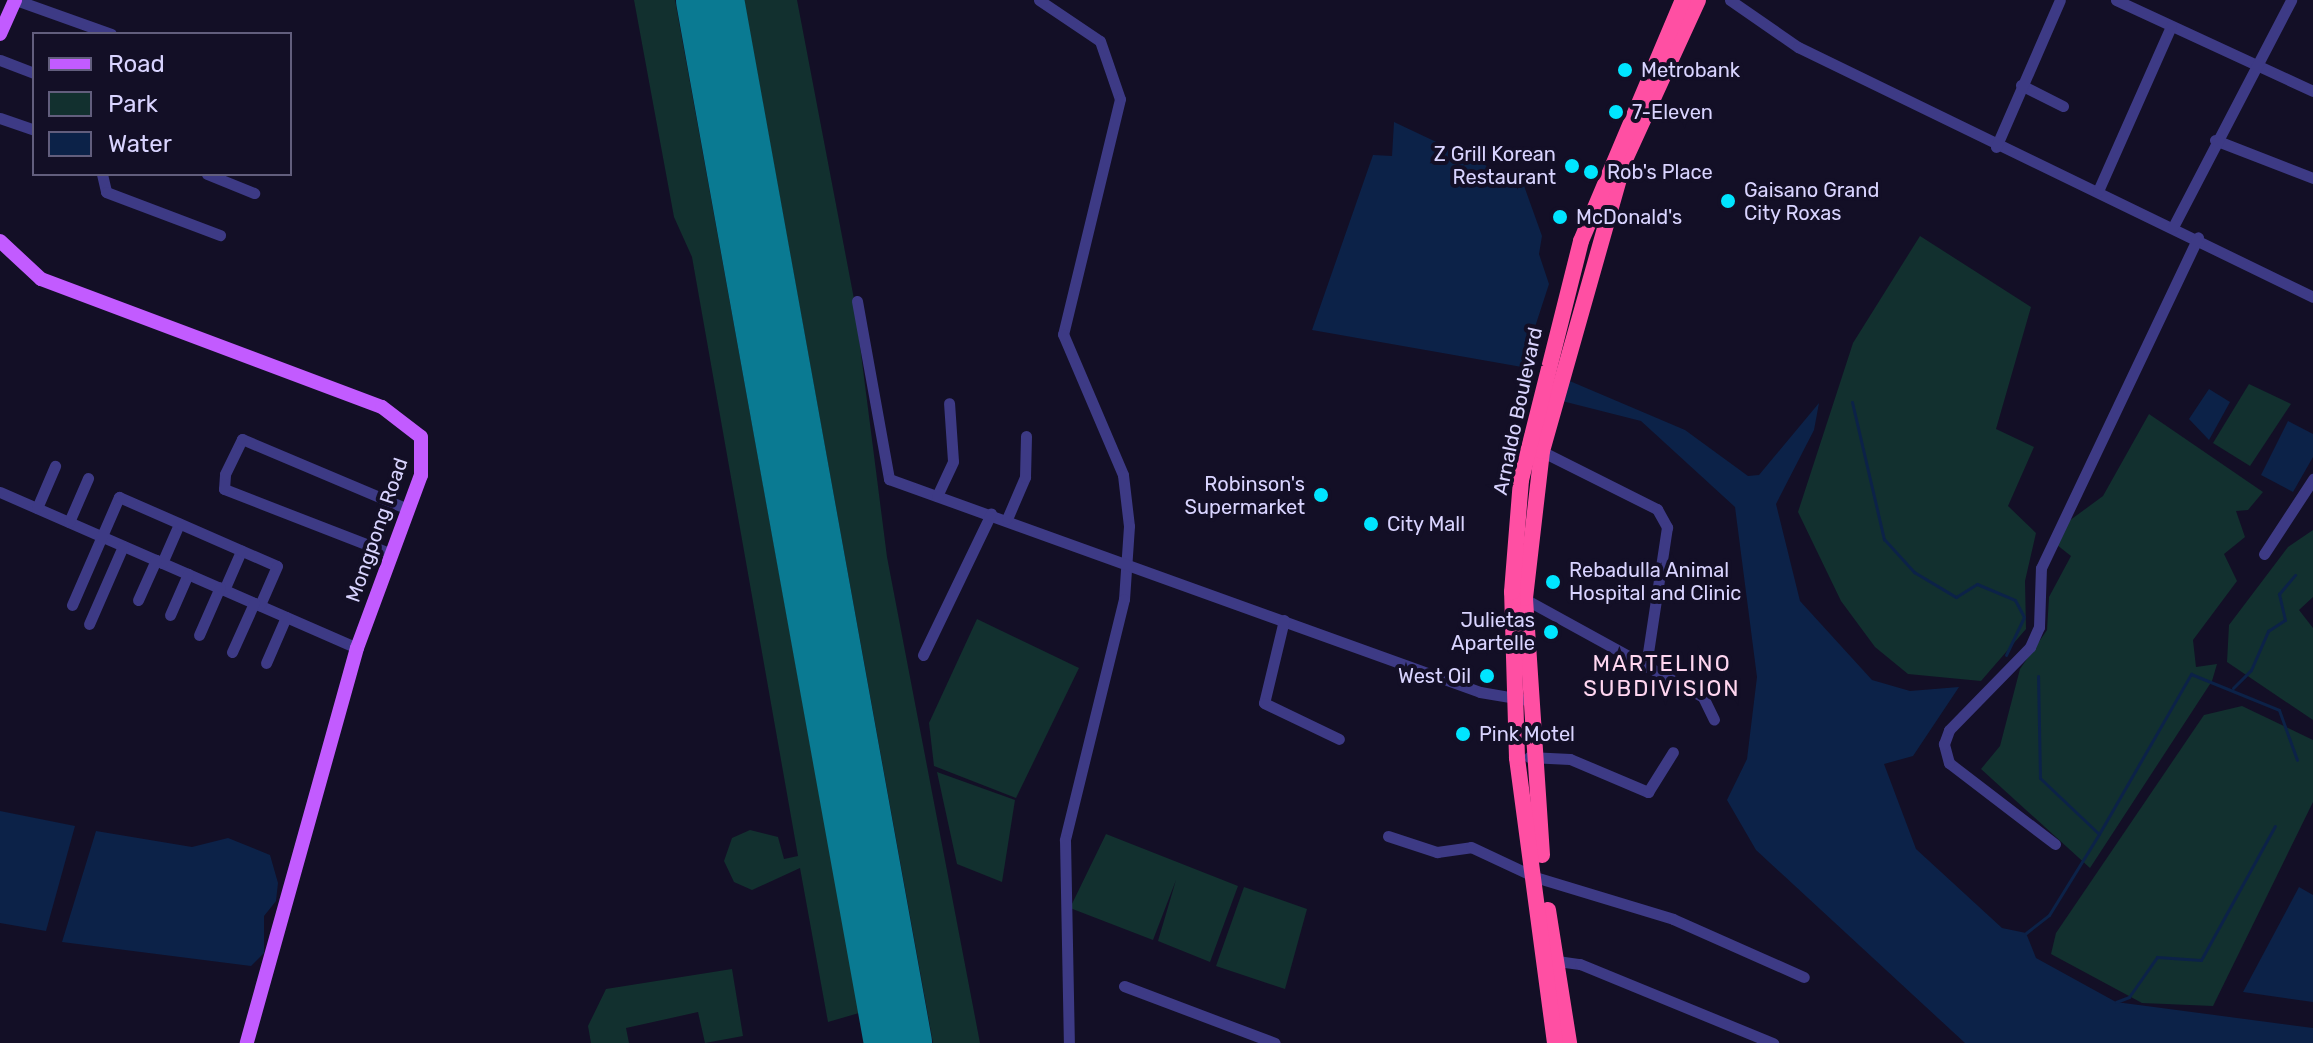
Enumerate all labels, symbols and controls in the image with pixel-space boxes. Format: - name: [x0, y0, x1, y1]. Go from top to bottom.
- legend: [32, 32, 292, 176]
- text: Road: [108, 50, 165, 78]
- place label: Metrobank: [1641, 58, 1740, 82]
- marker: Metrobank: [1616, 61, 1634, 79]
- text: Park: [108, 90, 158, 118]
- place label: 7-Eleven: [1632, 100, 1713, 124]
- marker: 7-Eleven: [1607, 103, 1625, 121]
- text: Water: [108, 130, 172, 158]
- place label: Z Grill Korean Restaurant: [1434, 142, 1556, 189]
- marker: Z Grill Korean Restaurant: [1563, 157, 1581, 175]
- place label: Rob's Place: [1607, 160, 1713, 184]
- marker: Rob's Place: [1582, 163, 1600, 181]
- place label: Gaisano Grand City Roxas: [1744, 178, 1879, 225]
- marker: Gaisano Grand City Roxas: [1719, 192, 1737, 210]
- place label: McDonald's: [1576, 205, 1682, 229]
- marker: McDonald's: [1551, 208, 1569, 226]
- street label: Arnaldo Boulevard: [1488, 325, 1548, 497]
- street label: Mongpong Road: [341, 455, 413, 605]
- place label: Robinson's Supermarket: [1185, 472, 1305, 519]
- marker: Robinson's Supermarket: [1312, 486, 1330, 504]
- place label: City Mall: [1387, 512, 1466, 536]
- marker: City Mall: [1362, 515, 1380, 533]
- place label: Rebadulla Animal Hospital and Clinic: [1569, 558, 1741, 605]
- marker: Rebadulla Animal Hospital and Clinic: [1544, 573, 1562, 591]
- place label: Julietas Apartelle: [1451, 608, 1535, 655]
- marker: Julietas Apartelle: [1542, 623, 1560, 641]
- district label: MARTELINO SUBDIVISION: [1583, 650, 1741, 702]
- place label: West Oil: [1398, 664, 1471, 688]
- marker: West Oil: [1478, 667, 1496, 685]
- place label: Pink Motel: [1479, 722, 1575, 746]
- marker: Pink Motel: [1454, 725, 1472, 743]

